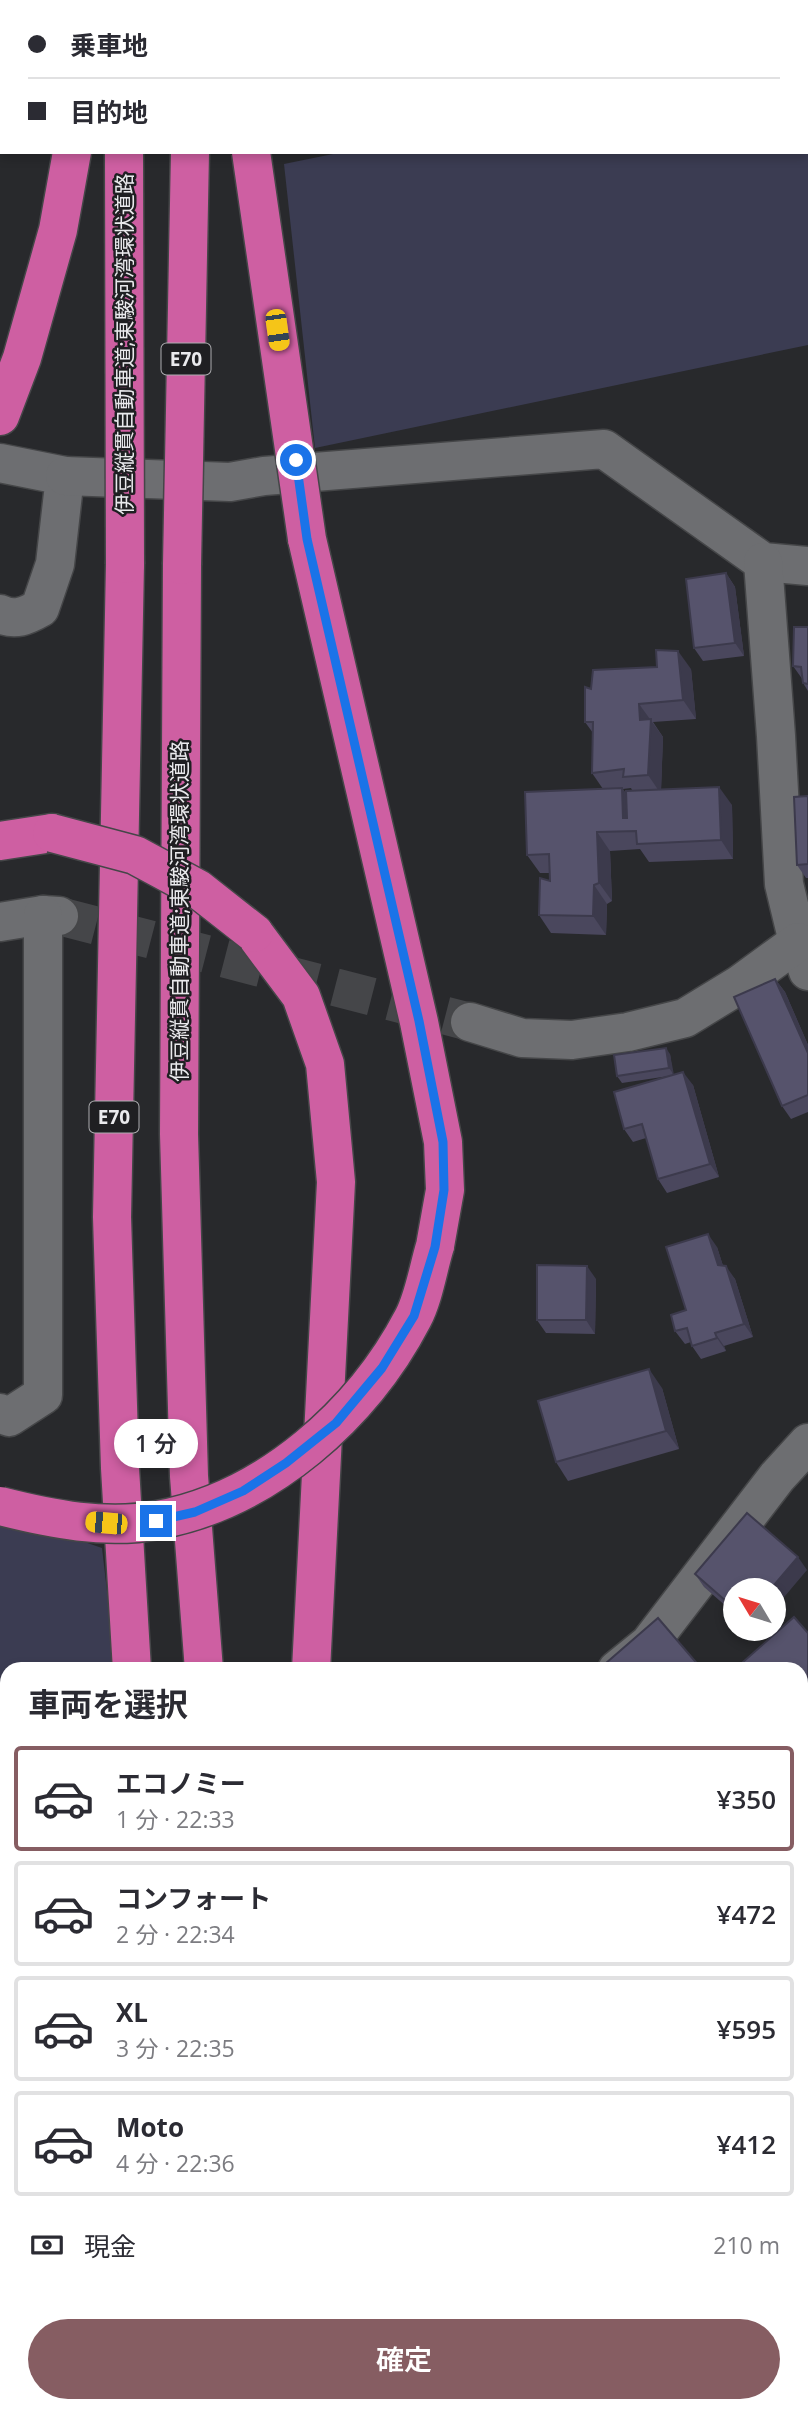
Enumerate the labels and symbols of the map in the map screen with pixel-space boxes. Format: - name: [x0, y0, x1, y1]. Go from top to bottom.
- street label: 伊豆縦貫自動車道;東駿河湾環状道路: [110, 173, 138, 515]
- car: [264, 308, 291, 352]
- road number: E70: [162, 344, 210, 374]
- route start: [280, 444, 312, 476]
- street label: 伊豆縦貫自動車道;東駿河湾環状道路: [165, 740, 193, 1082]
- road number: E70: [90, 1102, 138, 1133]
- callout: 1 分: [114, 1420, 198, 1468]
- route end: [140, 1505, 172, 1537]
- car: [85, 1511, 128, 1535]
- north arrow: [723, 1578, 786, 1642]

